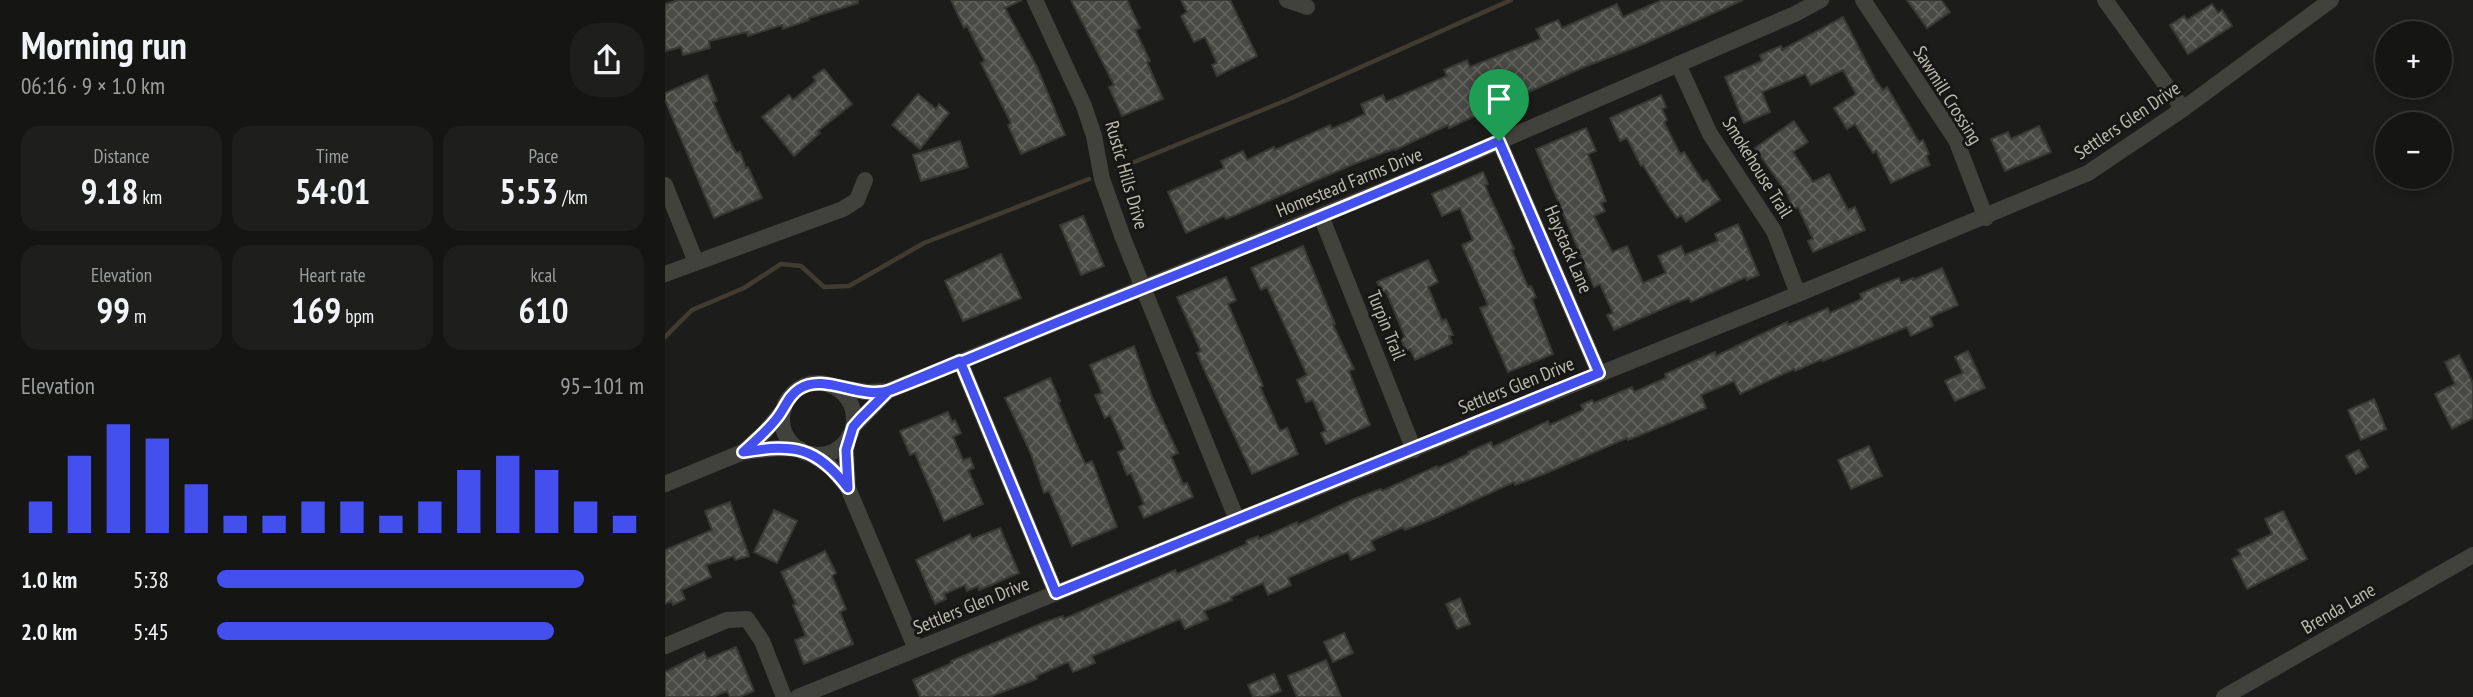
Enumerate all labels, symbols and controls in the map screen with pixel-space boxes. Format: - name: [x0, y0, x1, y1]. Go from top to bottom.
- text: Morning run: [21, 20, 187, 69]
- map controls: [2375, 21, 2452, 189]
- button: +: [2375, 21, 2452, 98]
- button: share: [570, 23, 644, 97]
- street label: Sawmill Crossing: [1908, 41, 1988, 149]
- pin: [1469, 69, 1529, 141]
- text: 06:16 · 9 × 1.0 km: [21, 71, 165, 100]
- street label: Settlers Glen Drive: [2069, 76, 2185, 164]
- icon: arrive: [1480, 80, 1518, 118]
- street label: Smokehouse Trail: [1717, 112, 1799, 222]
- button: −: [2375, 112, 2452, 189]
- street label: Rustic Hills Drive: [1100, 118, 1154, 232]
- street label: Homestead Farms Drive: [1272, 142, 1426, 222]
- text: Distance: [94, 144, 149, 168]
- text: Time: [316, 144, 349, 168]
- text: Pace: [529, 144, 558, 168]
- text: 9.18: [81, 168, 138, 214]
- text: 54:01: [295, 168, 370, 214]
- text: 5:53: [499, 168, 558, 214]
- text: km: [138, 185, 162, 209]
- text: /km: [558, 185, 588, 209]
- street label: Haystack Lane: [1540, 201, 1598, 297]
- text: Elevation: [91, 263, 152, 287]
- text: Heart rate: [299, 263, 366, 287]
- text: kcal: [531, 263, 556, 287]
- text: 99: [97, 287, 130, 333]
- text: 169: [291, 287, 341, 333]
- text: 610: [518, 287, 569, 333]
- street label: Turpin Trail: [1362, 287, 1412, 364]
- text: m: [130, 304, 146, 328]
- text: bpm: [341, 304, 374, 328]
- street label: Settlers Glen Drive: [1455, 351, 1578, 419]
- text: Elevation: [21, 371, 95, 400]
- text: 95–101 m: [560, 371, 644, 400]
- text: 1.0 km: [21, 565, 77, 594]
- text: 5:38: [133, 565, 169, 594]
- street label: Settlers Glen Drive: [910, 571, 1033, 639]
- street label: Brenda Lane: [2297, 577, 2379, 639]
- text: 2.0 km: [21, 617, 77, 646]
- text: 5:45: [133, 617, 169, 646]

